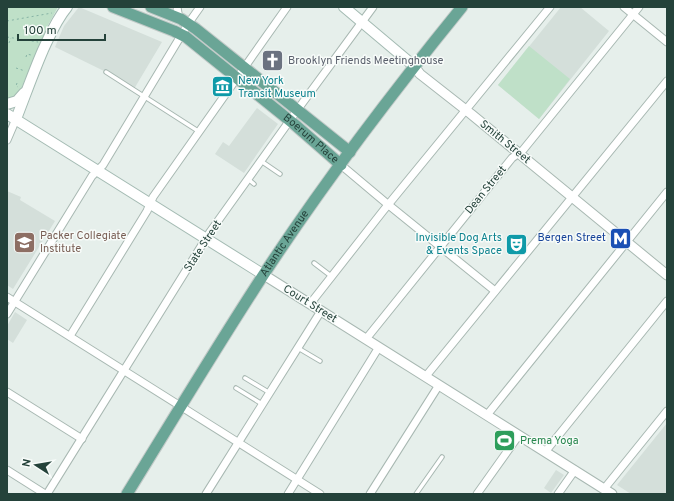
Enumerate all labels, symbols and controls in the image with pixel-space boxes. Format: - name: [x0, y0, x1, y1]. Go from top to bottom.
- scale bar: [18, 16, 105, 42]
- text: 100 m: [24, 23, 57, 39]
- church icon: Brooklyn Friends Meetinghouse: [260, 48, 286, 74]
- place label: Brooklyn Friends Meetinghouse: [288, 54, 444, 68]
- museum icon: New York Transit Museum: [209, 74, 235, 100]
- place label: New York Transit Museum: [238, 74, 316, 101]
- street label: Boerum Place: [280, 111, 342, 167]
- street label: Smith Street: [477, 117, 533, 167]
- street label: Dean Street: [462, 163, 510, 217]
- street label: Atlantic Avenue: [257, 207, 312, 279]
- street label: State Street: [181, 217, 225, 275]
- metro station icon: Bergen Street: [608, 225, 634, 251]
- school or university icon: Packer Collegiate Institute: [12, 229, 38, 255]
- place label: Packer Collegiate Institute: [40, 229, 126, 256]
- place label: Invisible Dog Arts & Events Space: [416, 231, 502, 258]
- theatre icon: Invisible Dog Arts & Events Space: [504, 231, 530, 257]
- place label: Bergen Street: [537, 231, 606, 245]
- street label: Court Street: [280, 282, 340, 326]
- sports icon: Prema Yoga: [492, 428, 518, 454]
- place label: Prema Yoga: [520, 434, 579, 448]
- north arrow: [16, 445, 56, 485]
- text: N: [20, 458, 35, 468]

